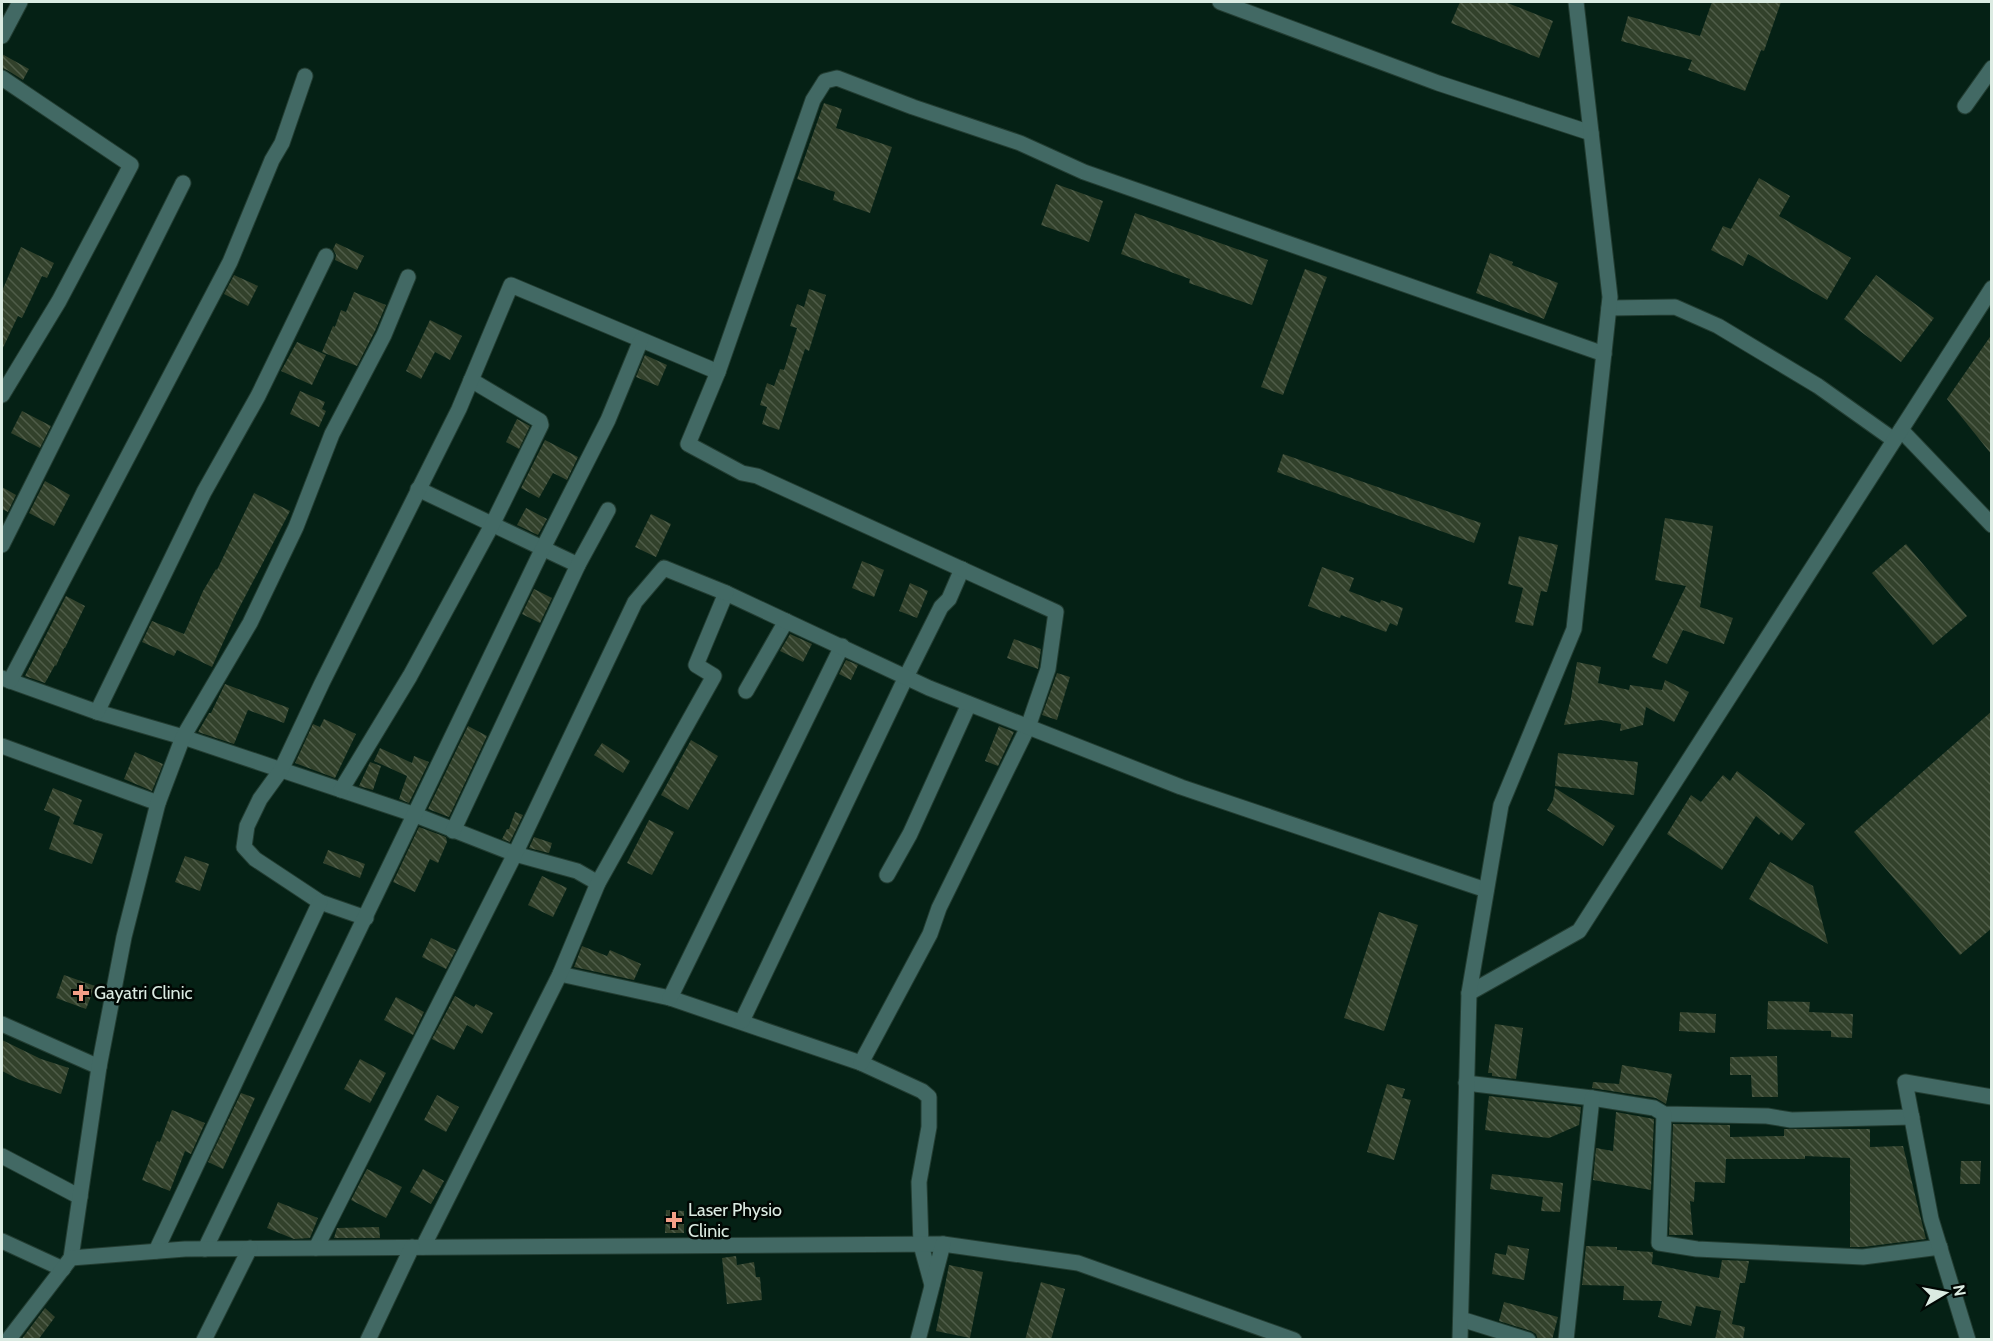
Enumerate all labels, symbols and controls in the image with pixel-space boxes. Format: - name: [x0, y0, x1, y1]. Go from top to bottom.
- place label: Gayatri Clinic: [94, 982, 193, 1004]
- marker: Gayatri Clinic: [72, 984, 90, 1002]
- place label: Laser Physio Clinic: [688, 1199, 782, 1242]
- marker: Laser Physio Clinic: [665, 1211, 683, 1229]
- north arrow: [1915, 1263, 1975, 1323]
- text: N: [1949, 1283, 1970, 1298]

